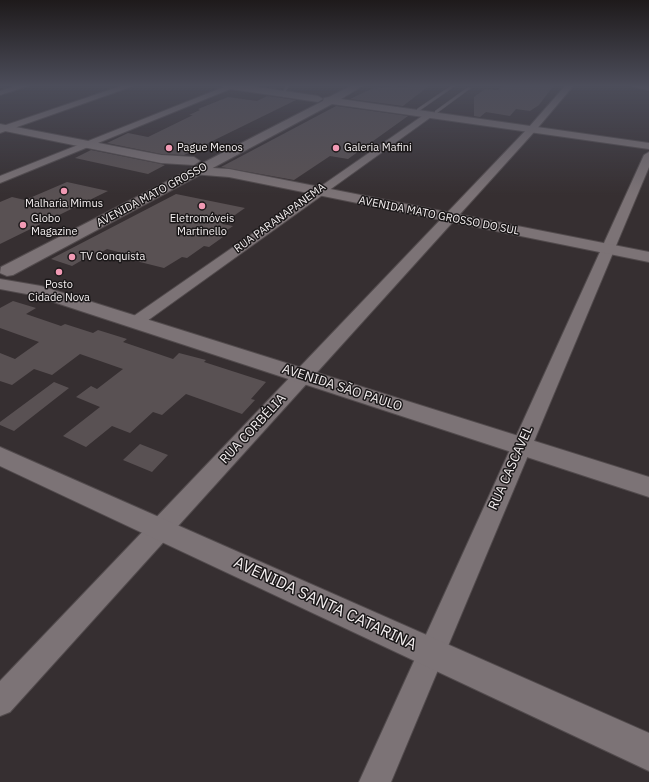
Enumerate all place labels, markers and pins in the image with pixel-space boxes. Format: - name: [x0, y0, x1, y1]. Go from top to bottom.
- place label: Pague Menos: [177, 141, 243, 155]
- place label: Galeria Mafini: [344, 141, 412, 155]
- marker: Pague Menos: [164, 143, 174, 153]
- marker: Galeria Mafini: [331, 143, 341, 153]
- marker: Malharia Mimus: [59, 186, 69, 196]
- place label: Malharia Mimus: [25, 197, 103, 211]
- marker: Eletromóveis Martinello: [197, 201, 207, 211]
- place label: Globo Magazine: [31, 212, 78, 238]
- place label: Eletromóveis Martinello: [170, 212, 234, 238]
- marker: Globo Magazine: [18, 220, 28, 230]
- place label: TV Conquista: [80, 250, 145, 264]
- marker: TV Conquista: [67, 252, 77, 262]
- marker: Posto Cidade Nova: [54, 267, 64, 277]
- place label: Posto Cidade Nova: [28, 278, 90, 304]

